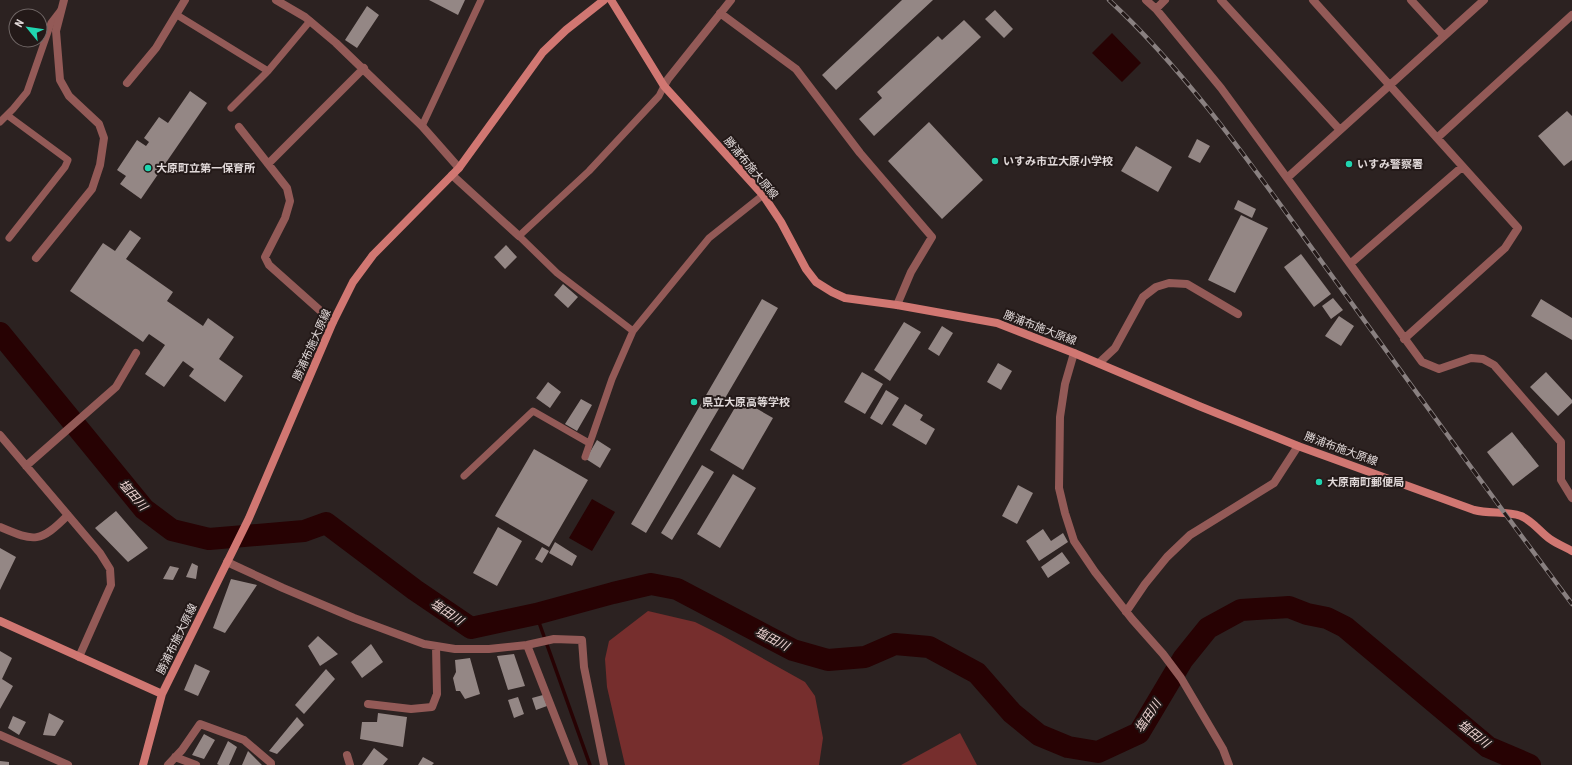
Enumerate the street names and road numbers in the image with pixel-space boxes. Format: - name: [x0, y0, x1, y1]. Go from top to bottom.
- street label: 勝浦布施大原線: [721, 134, 781, 202]
- street label: 勝浦布施大原線: [290, 307, 334, 383]
- street label: 勝浦布施大原線: [1002, 308, 1078, 348]
- street label: 勝浦布施大原線: [1303, 430, 1379, 468]
- street label: 勝浦布施大原線: [154, 602, 200, 676]

